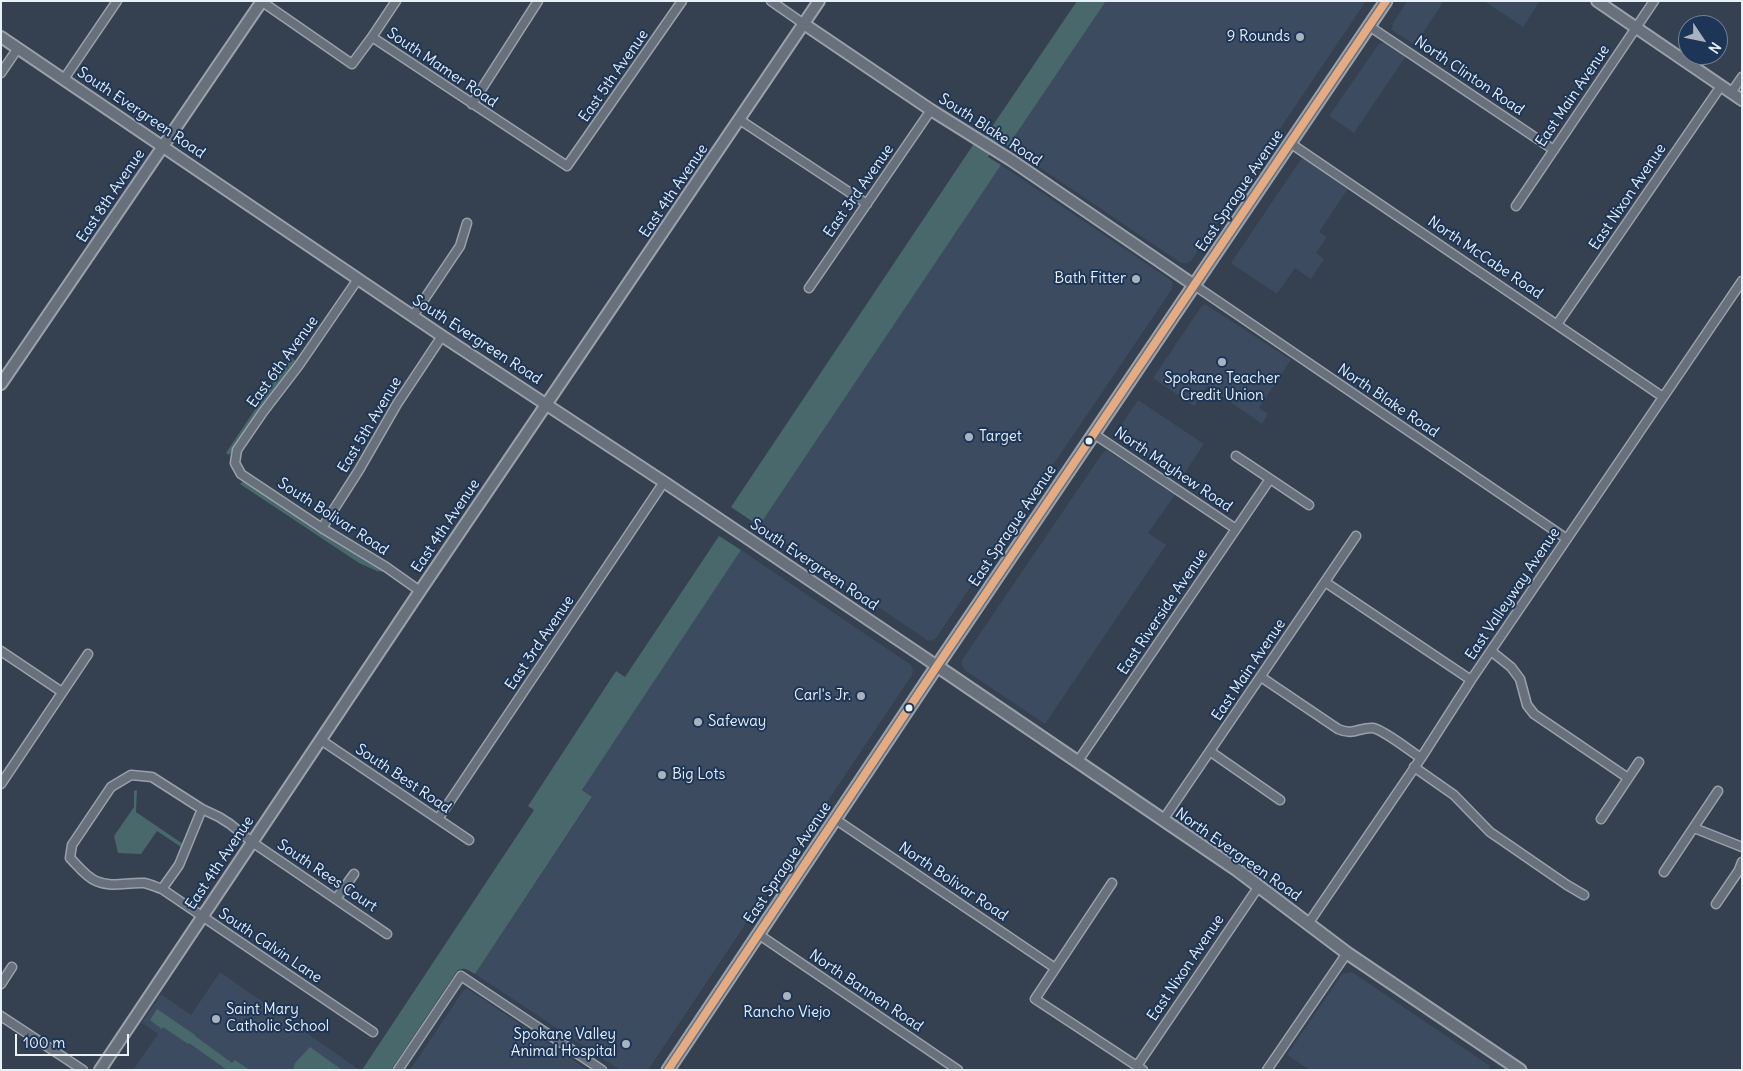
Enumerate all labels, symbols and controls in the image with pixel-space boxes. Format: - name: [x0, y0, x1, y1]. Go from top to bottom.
- north arrow: [1678, 15, 1728, 65]
- street label: South Mamer Road: [383, 24, 501, 112]
- street label: East 5th Avenue: [575, 26, 653, 126]
- place label: 9 Rounds: [1227, 28, 1290, 46]
- marker: 9 Rounds: [1294, 31, 1306, 43]
- street label: North Clinton Road: [1411, 33, 1527, 119]
- text: N: [1704, 39, 1725, 57]
- street label: East Main Avenue: [1532, 42, 1614, 150]
- street label: South Evergreen Road: [74, 63, 208, 163]
- street label: South Blake Road: [935, 90, 1045, 170]
- street label: East Sprague Avenue: [1193, 127, 1287, 255]
- street label: East Nixon Avenue: [1586, 140, 1670, 254]
- street label: East 4th Avenue: [636, 141, 712, 241]
- street label: East 3rd Avenue: [820, 141, 898, 241]
- street label: East 8th Avenue: [73, 146, 149, 246]
- street label: North McCabe Road: [1424, 213, 1546, 303]
- place label: Bath Fitter: [1054, 270, 1126, 288]
- marker: Bath Fitter: [1130, 273, 1142, 285]
- street label: South Evergreen Road: [409, 291, 545, 389]
- street label: East 6th Avenue: [244, 313, 322, 411]
- marker: Spokane Teacher Credit Union: [1216, 356, 1228, 368]
- street label: North Blake Road: [1334, 360, 1442, 442]
- place label: Spokane Teacher Credit Union: [1164, 370, 1280, 405]
- street label: East 5th Avenue: [334, 374, 406, 476]
- street label: North Mayhew Road: [1111, 424, 1235, 516]
- place label: Target: [979, 428, 1022, 446]
- marker: Target: [963, 431, 975, 443]
- unlabelled marker: [1084, 436, 1094, 446]
- street label: East Sprague Avenue: [966, 462, 1060, 590]
- street label: South Bolivar Road: [274, 474, 392, 560]
- street label: East 4th Avenue: [408, 476, 484, 576]
- street label: South Evergreen Road: [747, 515, 881, 615]
- street label: East Valleyway Avenue: [1462, 524, 1564, 664]
- street label: East Riverside Avenue: [1114, 546, 1212, 678]
- street label: East 3rd Avenue: [502, 592, 578, 694]
- street label: East Main Avenue: [1208, 616, 1290, 724]
- place label: Carl's Jr.: [794, 687, 851, 705]
- marker: Carl's Jr.: [855, 690, 867, 702]
- unlabelled marker: [904, 703, 914, 713]
- place label: Safeway: [708, 713, 766, 731]
- marker: Safeway: [692, 716, 704, 728]
- street label: South Best Road: [352, 740, 454, 818]
- place label: Big Lots: [672, 766, 725, 784]
- marker: Big Lots: [656, 769, 668, 781]
- street label: East Sprague Avenue: [741, 799, 835, 927]
- street label: North Evergreen Road: [1172, 805, 1304, 905]
- street label: East 4th Avenue: [182, 813, 258, 913]
- street label: South Rees Court: [274, 836, 380, 916]
- street label: North Bolivar Road: [895, 839, 1011, 925]
- street label: South Calvin Lane: [215, 905, 325, 987]
- street label: East Nixon Avenue: [1144, 911, 1228, 1025]
- street label: North Bannen Road: [806, 946, 926, 1036]
- marker: Rancho Viejo: [781, 990, 793, 1002]
- place label: Saint Mary Catholic School: [226, 1001, 329, 1036]
- place label: Rancho Viejo: [743, 1004, 831, 1022]
- marker: Saint Mary Catholic School: [210, 1013, 222, 1025]
- scale bar: [18, 1024, 131, 1056]
- place label: Spokane Valley Animal Hospital: [511, 1026, 616, 1061]
- text: 100 m: [23, 1033, 65, 1052]
- marker: Spokane Valley Animal Hospital: [620, 1038, 632, 1050]

